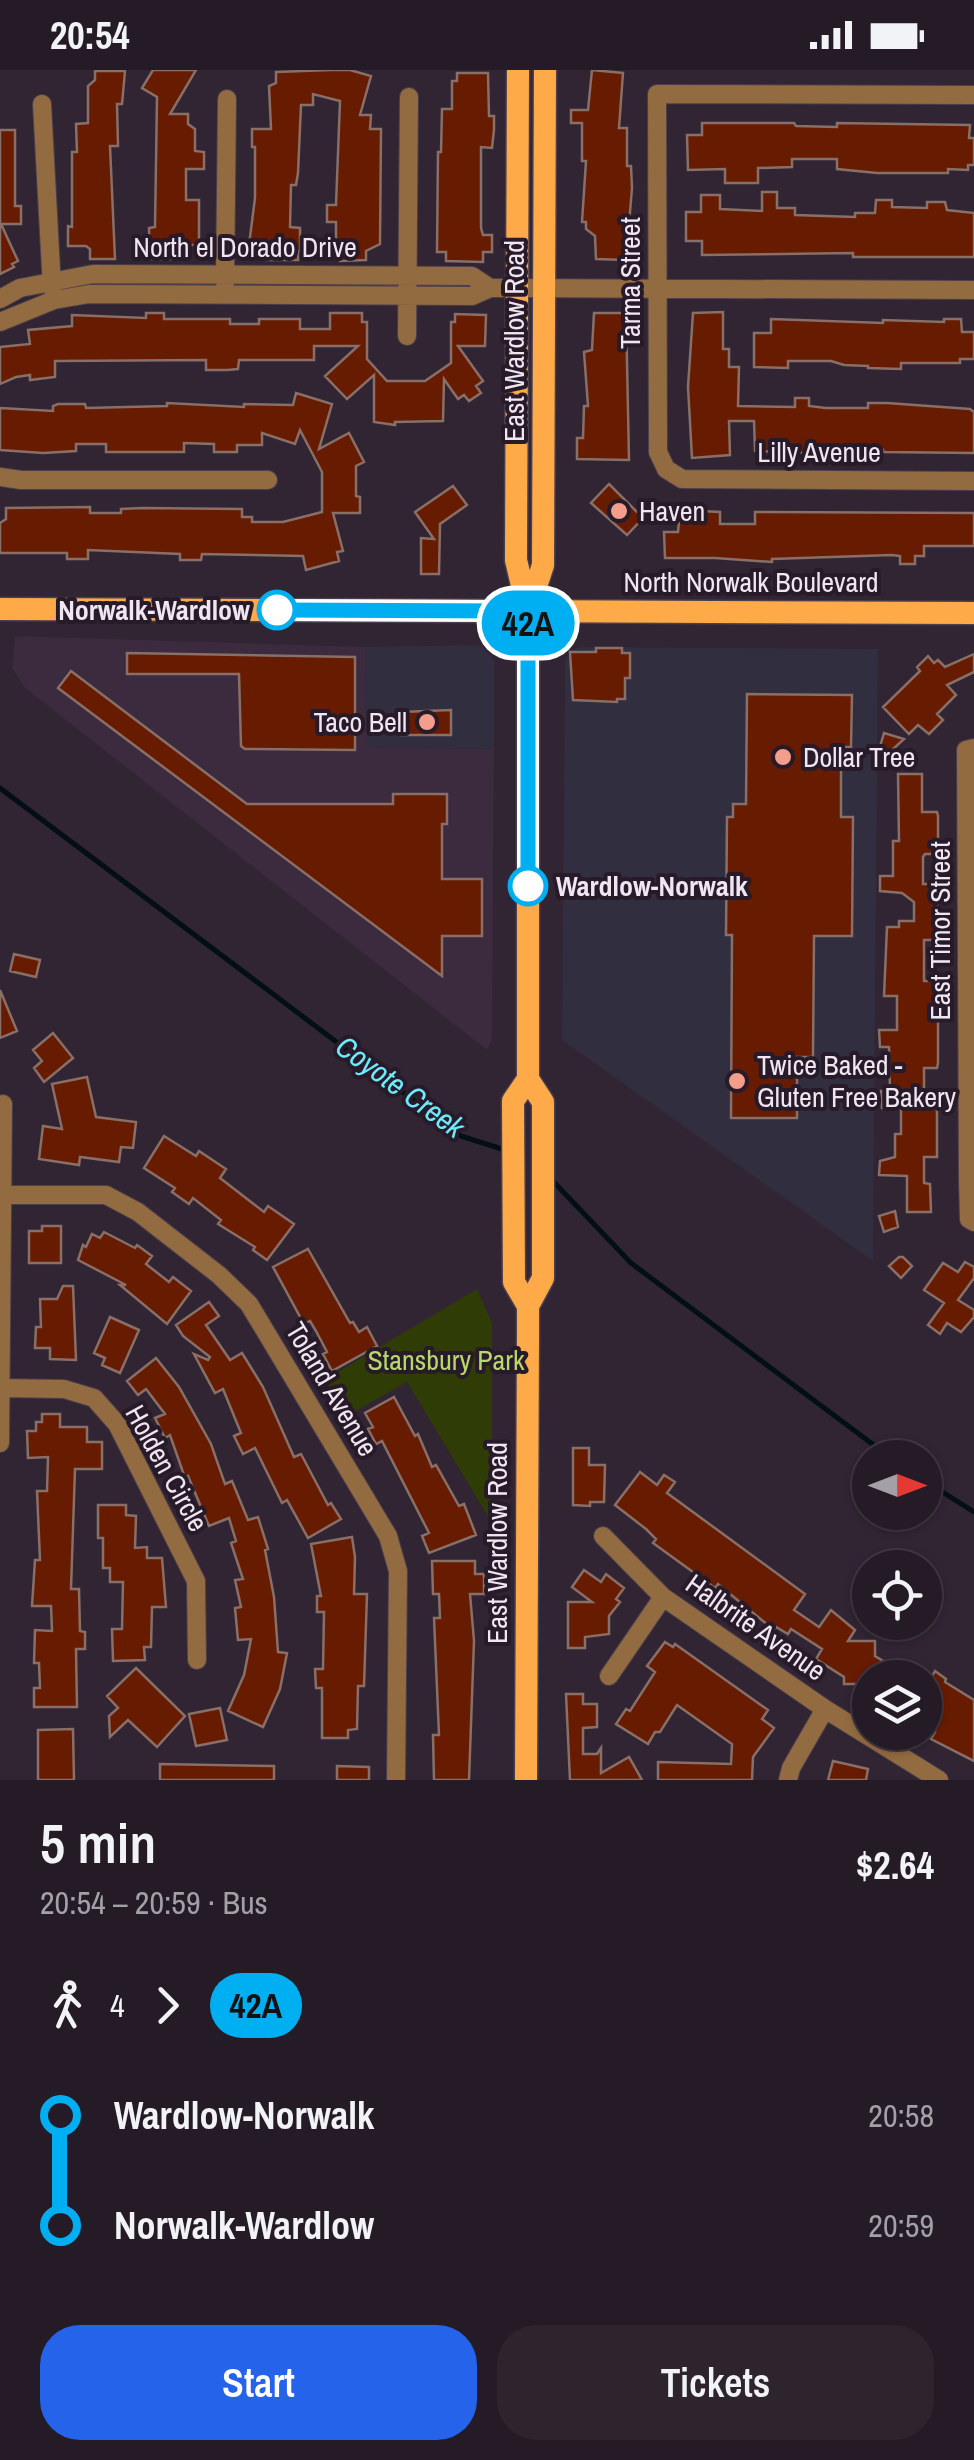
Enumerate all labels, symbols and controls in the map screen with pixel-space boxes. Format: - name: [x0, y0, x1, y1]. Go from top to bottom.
- text: 20:54: [50, 10, 130, 61]
- street label: Tarma Street: [611, 217, 649, 349]
- street label: North el Dorado Drive: [133, 228, 357, 266]
- street label: East Wardlow Road: [495, 240, 533, 442]
- street label: Lilly Avenue: [757, 433, 881, 471]
- place label: Haven: [639, 492, 705, 530]
- marker: Haven: [608, 500, 630, 522]
- street label: North Norwalk Boulevard: [623, 563, 879, 601]
- line badge: 42A: [470, 590, 586, 656]
- place label: Norwalk-Wardlow: [58, 591, 250, 629]
- marker: Norwalk-Wardlow: [258, 591, 296, 629]
- text: 42A: [502, 600, 554, 647]
- place label: Taco Bell: [313, 703, 407, 741]
- marker: Taco Bell: [416, 711, 438, 733]
- place label: Dollar Tree: [803, 738, 915, 776]
- marker: Dollar Tree: [772, 746, 794, 768]
- street label: East Timor Street: [921, 841, 959, 1021]
- marker: Wardlow-Norwalk: [509, 867, 547, 905]
- place label: Wardlow-Norwalk: [556, 867, 748, 905]
- water label: Coyote Creek: [328, 1026, 475, 1148]
- place label: Twice Baked - Gluten Free Bakery: [757, 1046, 957, 1116]
- marker: Twice Baked - Gluten Free Bakery: [726, 1070, 748, 1092]
- street label: Toland Avenue: [277, 1315, 387, 1463]
- park label: Stansbury Park: [368, 1341, 525, 1379]
- street label: Holden Circle: [117, 1398, 217, 1538]
- north arrow: [852, 1440, 942, 1530]
- map controls: [852, 1440, 942, 1750]
- street label: East Wardlow Road: [478, 1442, 516, 1644]
- button: locate: [852, 1550, 942, 1640]
- street label: Halbrite Avenue: [678, 1565, 834, 1689]
- button: layers: [852, 1660, 942, 1750]
- text: 5 min: [40, 1806, 156, 1880]
- text: $2.64: [856, 1840, 934, 1891]
- text: 20:54 – 20:59 · Bus: [40, 1881, 268, 1924]
- icon: walk: [40, 1978, 95, 2033]
- icon: forward: [140, 1978, 195, 2033]
- text: 42A: [230, 1982, 282, 2029]
- text: 4: [110, 1984, 125, 2027]
- text: Wardlow-Norwalk: [114, 2090, 374, 2141]
- text: 20:58: [868, 2094, 934, 2137]
- text: Norwalk-Wardlow: [114, 2200, 374, 2251]
- text: 20:59: [868, 2204, 934, 2247]
- button: Start: [40, 2325, 477, 2440]
- button: Tickets: [497, 2325, 934, 2440]

